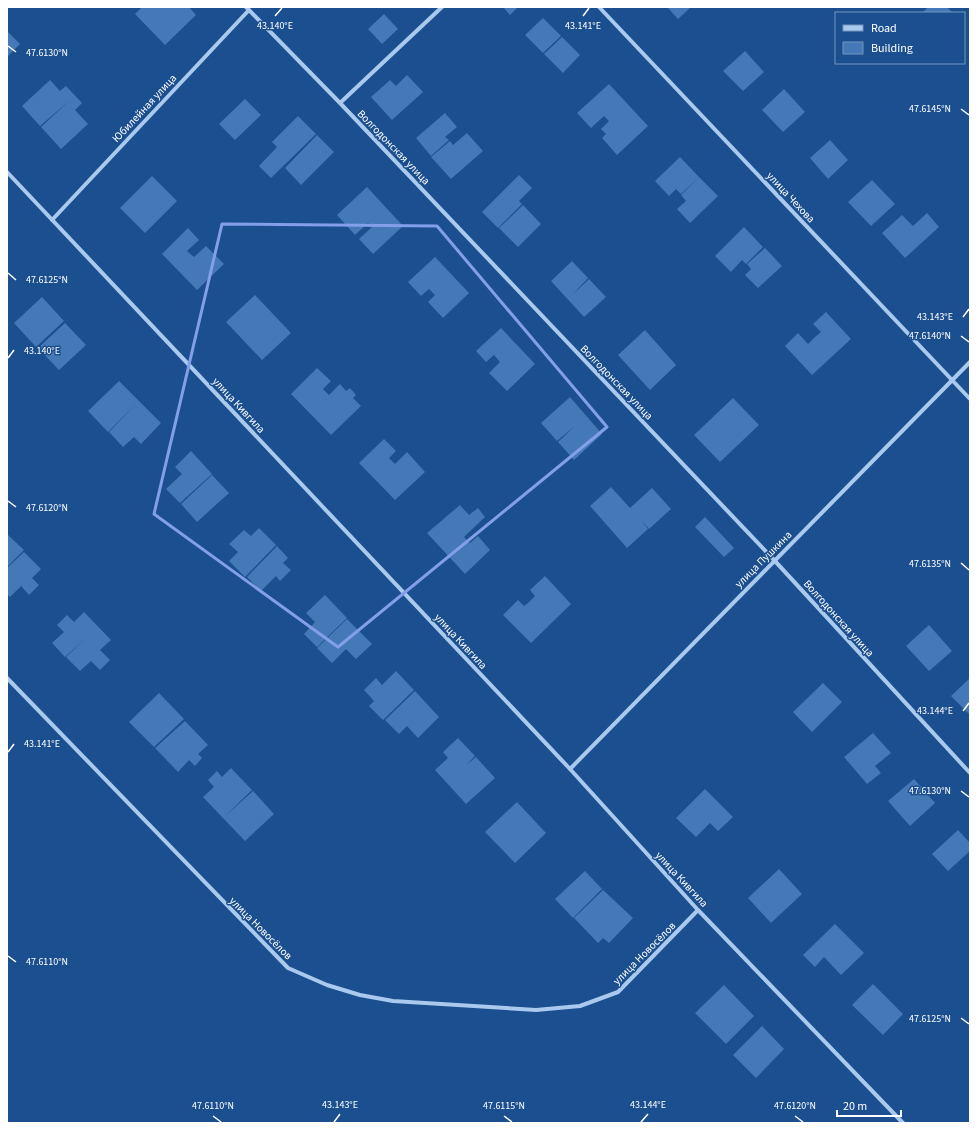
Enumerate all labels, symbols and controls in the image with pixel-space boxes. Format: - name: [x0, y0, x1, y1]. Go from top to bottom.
- legend: [835, 12, 965, 64]
- text: 43.140°E: [257, 19, 293, 33]
- text: 43.141°E: [565, 19, 601, 33]
- text: Road: [871, 20, 897, 37]
- text: Building: [871, 40, 913, 57]
- text: 47.6130°N: [26, 46, 68, 60]
- street label: Юбилейная улица: [109, 71, 180, 146]
- text: 47.6145°N: [909, 102, 951, 116]
- street label: Волгодонская улица: [354, 107, 433, 188]
- street label: улица Чехова: [763, 169, 818, 226]
- text: 47.6125°N: [26, 273, 68, 287]
- text: 43.143°E: [917, 310, 953, 324]
- text: 47.6140°N: [909, 329, 951, 343]
- street label: Волгодонская улица: [577, 342, 656, 423]
- text: 43.140°E: [24, 344, 60, 358]
- street label: улица Кивгила: [209, 374, 268, 437]
- text: 47.6120°N: [26, 501, 68, 515]
- street label: улица Пушкина: [732, 528, 795, 591]
- text: 47.6135°N: [909, 557, 951, 571]
- street label: Волгодонская улица: [800, 577, 877, 660]
- street label: улица Кивгила: [431, 610, 490, 673]
- text: 43.144°E: [917, 704, 953, 718]
- text: 43.141°E: [24, 737, 60, 751]
- text: 47.6130°N: [909, 784, 951, 798]
- street label: улица Кивгила: [652, 848, 711, 911]
- street label: улица Новосёлов: [226, 894, 296, 963]
- street label: улица Новосёлов: [610, 918, 679, 988]
- text: 47.6110°N: [26, 955, 68, 969]
- text: 47.6125°N: [909, 1012, 951, 1026]
- scale bar: [837, 1092, 901, 1118]
- text: 43.143°E: [322, 1098, 358, 1112]
- text: 43.144°E: [630, 1098, 666, 1112]
- text: 20 m: [843, 1098, 867, 1115]
- text: 47.6110°N: [192, 1099, 234, 1113]
- text: 47.6115°N: [483, 1099, 525, 1113]
- text: 47.6120°N: [774, 1099, 816, 1113]

